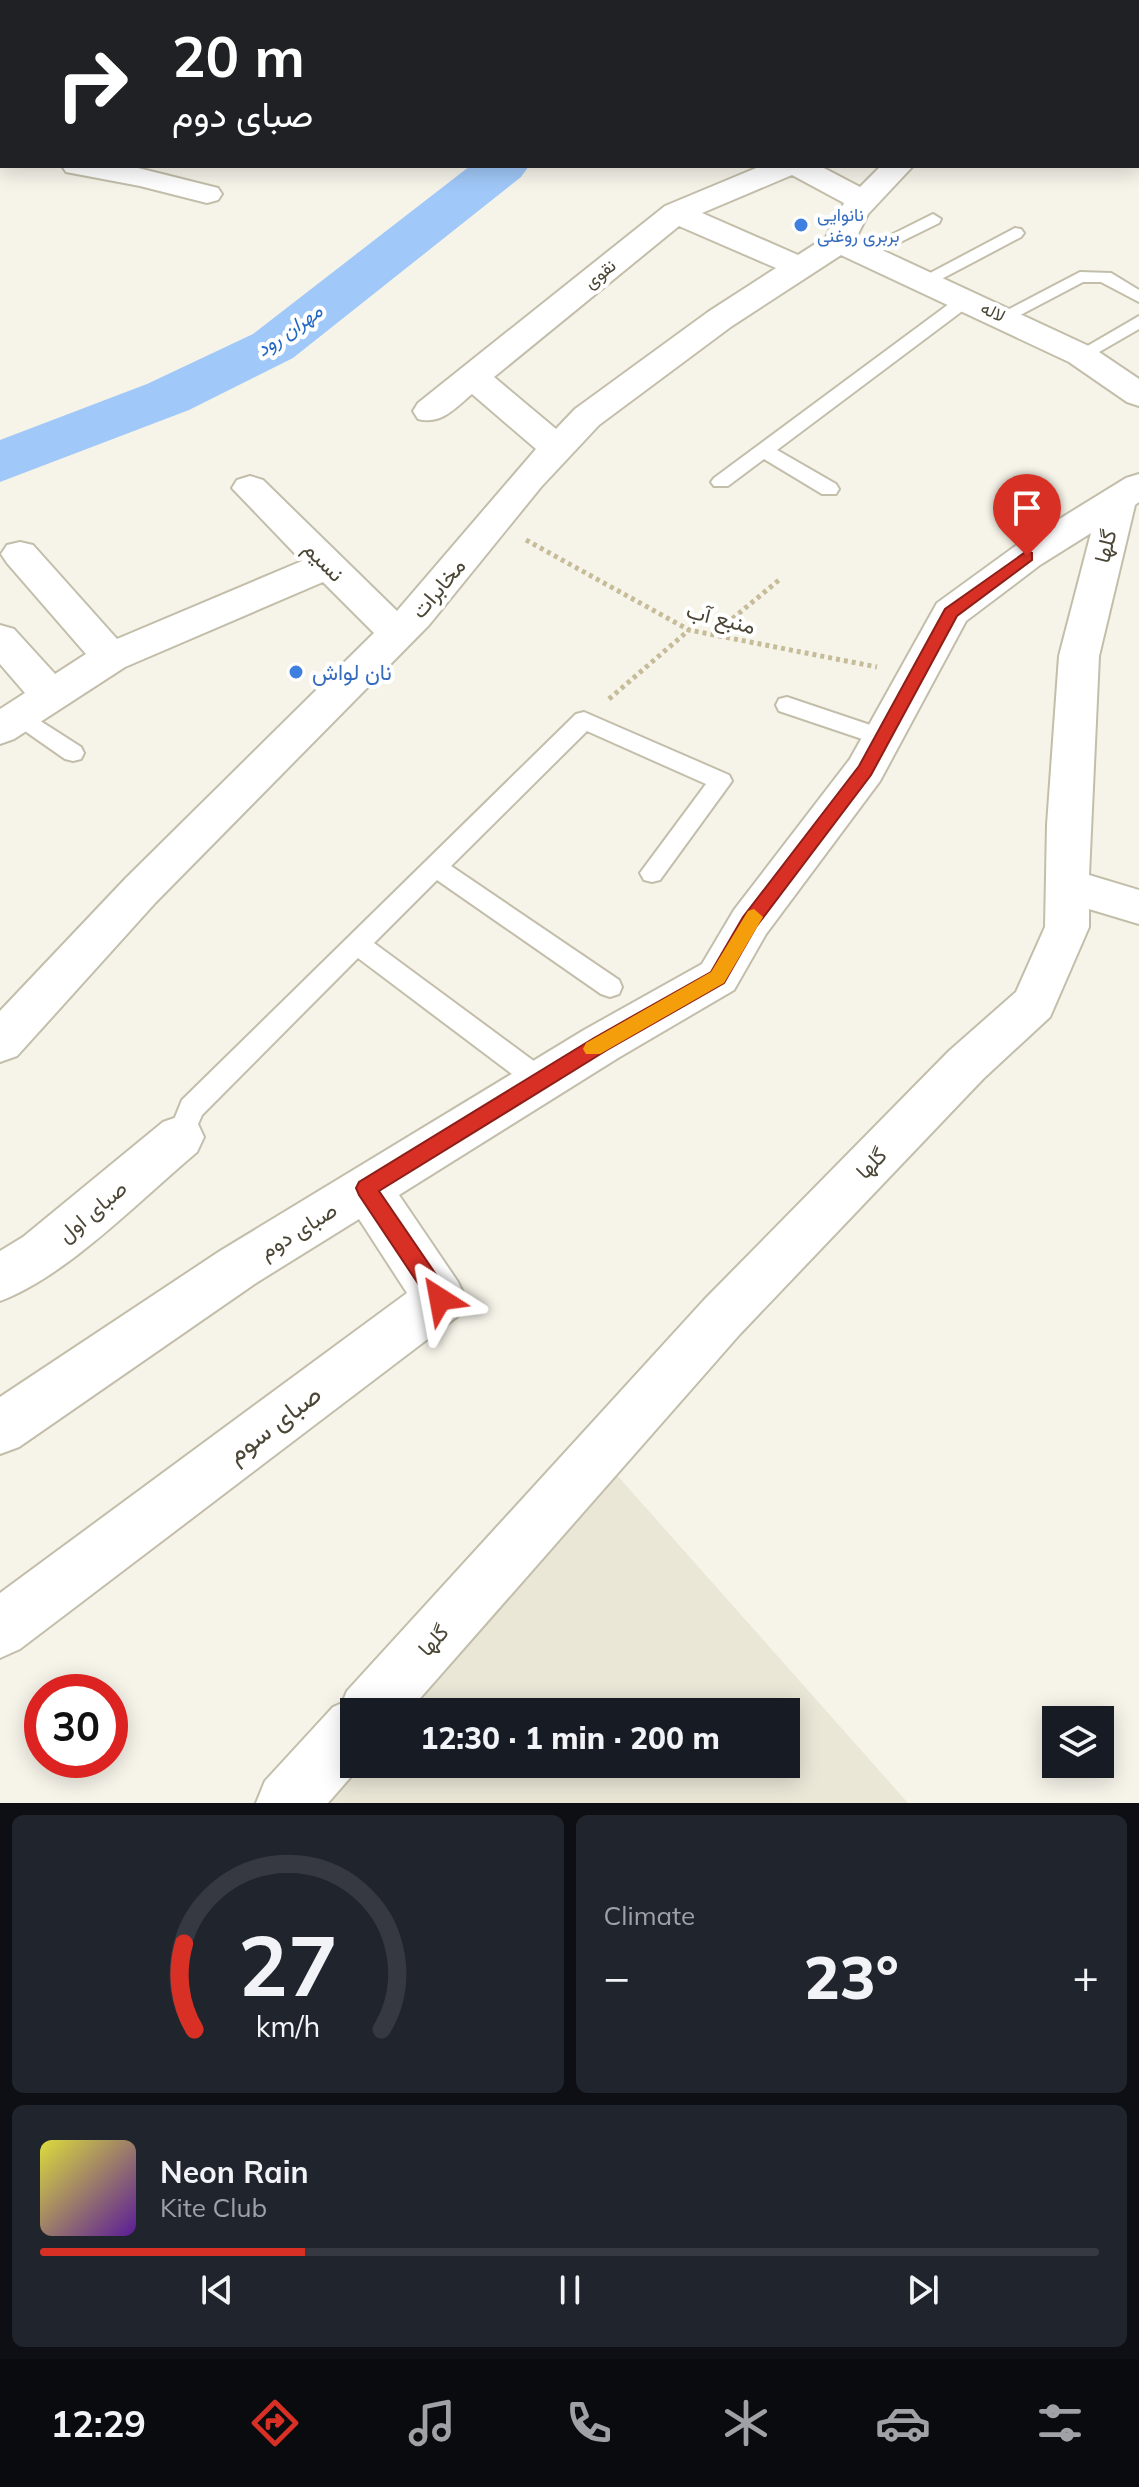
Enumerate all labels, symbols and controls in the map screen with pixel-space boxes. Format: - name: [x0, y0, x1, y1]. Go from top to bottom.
- text: 20 m: [172, 21, 305, 91]
- icon: right: [40, 32, 144, 136]
- text: صبای دوم: [172, 91, 313, 136]
- place label: نانوایی بربری روغنی: [817, 203, 900, 247]
- marker: نانوایی بربری روغنی: [792, 216, 810, 234]
- street label: نقوی: [579, 254, 620, 293]
- street label: لاله: [977, 296, 1009, 327]
- water label: مهران رود: [251, 298, 328, 362]
- pin: [993, 474, 1061, 556]
- icon: arrive: [1005, 486, 1049, 530]
- street label: گلها: [1087, 526, 1123, 566]
- street label: نسیم: [297, 535, 350, 588]
- street label: مخابرات: [405, 552, 471, 624]
- street label: منبع آب: [683, 596, 758, 641]
- place label: نان لواش: [312, 658, 392, 686]
- marker: نان لواش: [287, 663, 305, 681]
- street label: گلها: [849, 1141, 893, 1185]
- street label: صبای اول: [52, 1174, 132, 1248]
- street label: صبای دوم: [254, 1195, 343, 1266]
- position arrow: [398, 1257, 482, 1341]
- street label: صبای سوم: [220, 1377, 328, 1471]
- street label: گلها: [411, 1618, 455, 1662]
- speed limit sign: 30: [24, 1674, 128, 1778]
- map controls: [1042, 1706, 1114, 1778]
- button: layers: [1042, 1706, 1114, 1778]
- text: 12:30 · 1 min · 200 m: [420, 1719, 720, 1757]
- text: Climate: [604, 1899, 695, 1932]
- text: 27: [238, 1912, 338, 2017]
- text: 23°: [804, 1939, 899, 2014]
- text: −: [604, 1949, 630, 2004]
- text: +: [1073, 1949, 1099, 2004]
- text: km/h: [255, 2008, 320, 2044]
- text: Neon Rain: [160, 2153, 309, 2191]
- text: Kite Club: [160, 2191, 267, 2224]
- icon: previous: [195, 2268, 239, 2312]
- icon: pause: [548, 2268, 592, 2312]
- icon: next: [901, 2268, 945, 2312]
- icon: directions: [247, 2395, 303, 2451]
- icon: music: [404, 2395, 460, 2451]
- icon: phone: [561, 2395, 617, 2451]
- icon: climate: [718, 2395, 774, 2451]
- icon: car: [875, 2395, 931, 2451]
- icon: filters: [1032, 2395, 1088, 2451]
- text: 12:29: [51, 2401, 146, 2446]

